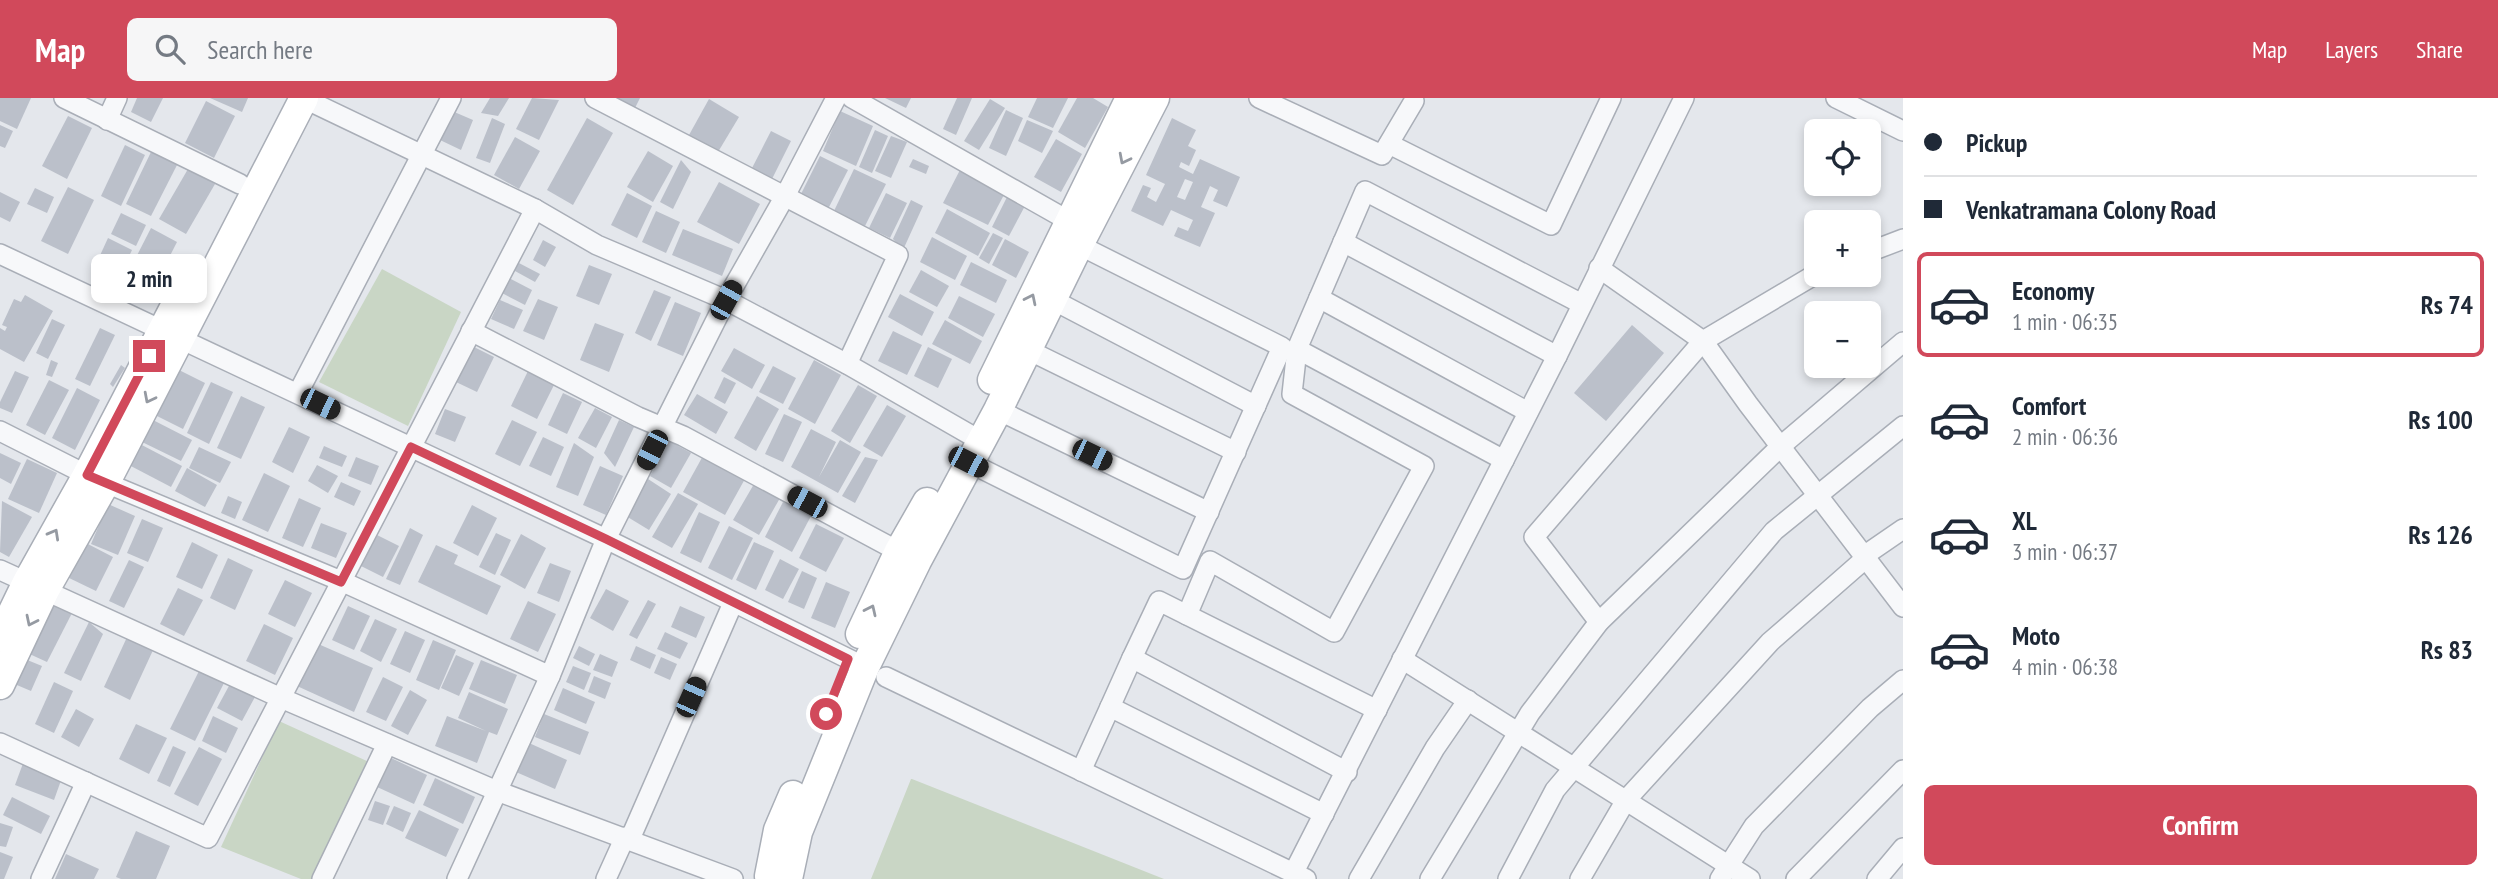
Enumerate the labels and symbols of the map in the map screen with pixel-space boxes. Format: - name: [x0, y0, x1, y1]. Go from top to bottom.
- one-way arrow: [1118, 152, 1132, 164]
- callout: 2 min: [91, 254, 207, 303]
- car: [707, 277, 746, 323]
- one-way arrow: [1023, 294, 1037, 306]
- route end: [133, 340, 165, 372]
- car: [297, 385, 344, 423]
- one-way arrow: [144, 391, 157, 403]
- car: [634, 427, 671, 473]
- car: [1069, 436, 1116, 474]
- car: [945, 443, 992, 481]
- car: [784, 483, 831, 521]
- one-way arrow: [46, 528, 59, 541]
- one-way arrow: [863, 605, 877, 617]
- one-way arrow: [25, 614, 39, 626]
- car: [673, 674, 710, 720]
- route start: [810, 698, 842, 730]

